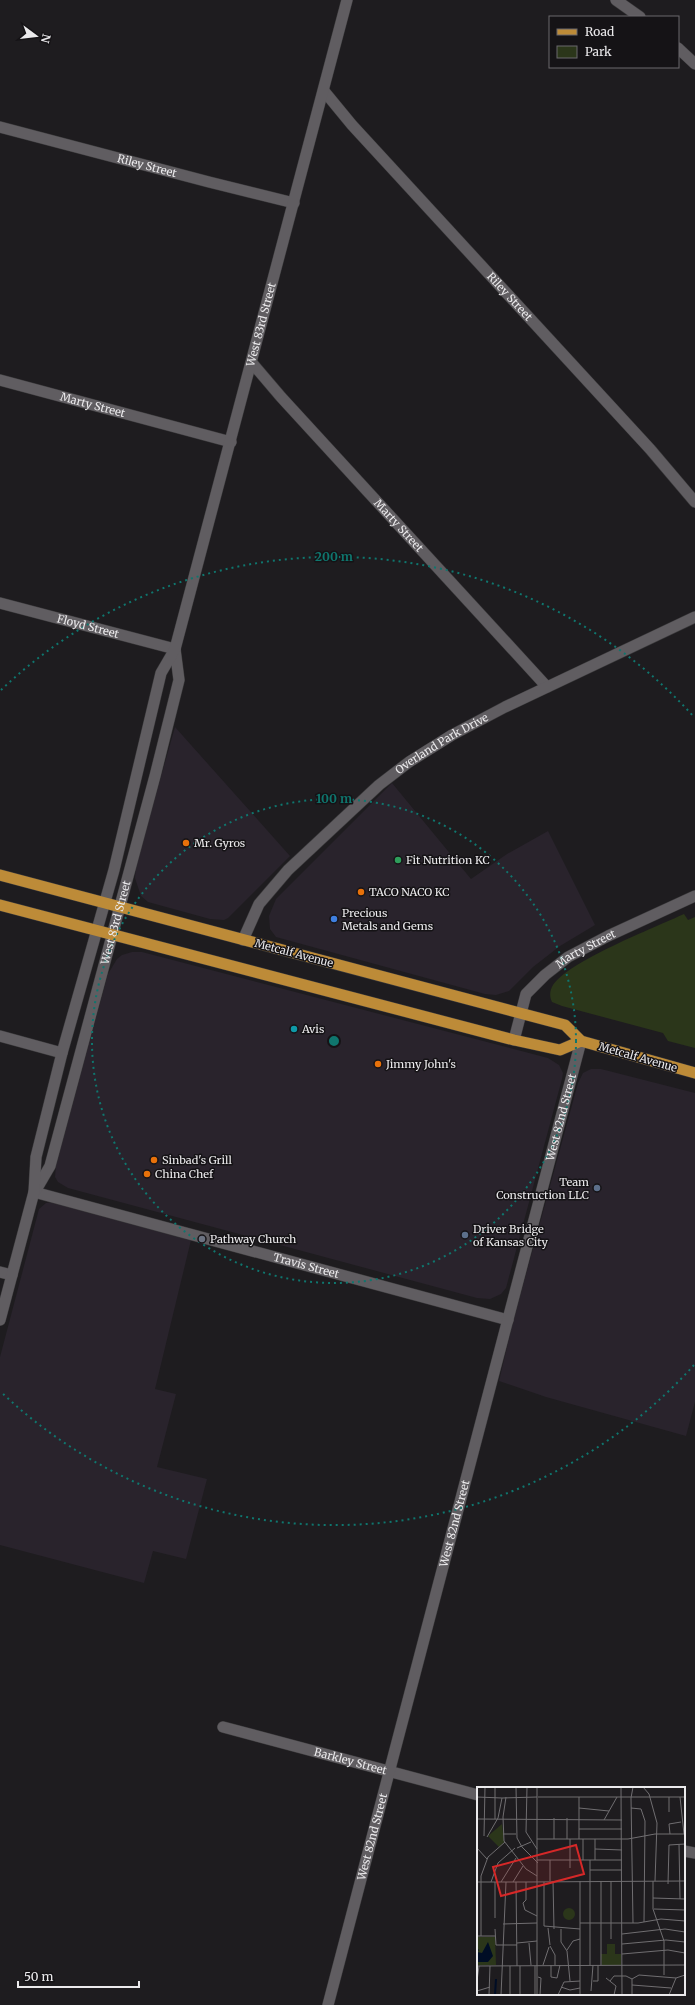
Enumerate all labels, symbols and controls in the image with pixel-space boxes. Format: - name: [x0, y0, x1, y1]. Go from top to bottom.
- north arrow: [16, 16, 56, 56]
- legend: [549, 16, 679, 68]
- text: Road: [585, 24, 614, 39]
- text: N: [38, 33, 54, 45]
- text: Park: [585, 44, 612, 59]
- street label: Riley Street: [116, 151, 179, 180]
- street label: Riley Street: [484, 269, 536, 324]
- street label: West 83rd Street: [243, 280, 279, 369]
- street label: Marty Street: [59, 389, 127, 420]
- street label: Marty Street: [371, 496, 427, 555]
- text: 200 m: [315, 549, 353, 564]
- street label: Floyd Street: [56, 611, 121, 641]
- street label: Overland Park Drive: [392, 710, 491, 777]
- text: 100 m: [316, 791, 352, 806]
- place label: Mr. Gyros: [194, 836, 245, 850]
- marker: Mr. Gyros: [181, 838, 191, 848]
- place label: Fit Nutrition KC: [406, 853, 490, 867]
- marker: Fit Nutrition KC: [393, 855, 403, 865]
- street label: West 83rd Street: [97, 878, 134, 967]
- place label: TACO NACO KC: [369, 885, 450, 899]
- marker: TACO NACO KC: [356, 887, 366, 897]
- place label: Precious Metals and Gems: [342, 906, 433, 933]
- marker: Precious Metals and Gems: [329, 914, 339, 924]
- street label: Marty Street: [553, 926, 618, 971]
- street label: Metcalf Avenue: [253, 936, 335, 970]
- place label: Avis: [301, 1022, 324, 1036]
- marker: Avis: [289, 1024, 299, 1034]
- centre of rings: [327, 1034, 341, 1048]
- street label: Metcalf Avenue: [597, 1039, 679, 1075]
- place label: Jimmy John's: [385, 1057, 456, 1071]
- marker: Jimmy John's: [373, 1059, 383, 1069]
- street label: West 82nd Street: [543, 1071, 579, 1163]
- place label: Sinbad's Grill: [162, 1153, 232, 1167]
- marker: Sinbad's Grill: [149, 1155, 159, 1165]
- place label: China Chef: [155, 1167, 214, 1181]
- marker: China Chef: [142, 1169, 152, 1179]
- place label: Team Construction LLC: [496, 1175, 589, 1202]
- marker: Team Construction LLC: [592, 1183, 602, 1193]
- place label: Driver Bridge of Kansas City: [473, 1222, 549, 1249]
- marker: Driver Bridge of Kansas City: [460, 1230, 470, 1240]
- place label: Pathway Church: [210, 1232, 297, 1246]
- marker: Pathway Church: [197, 1234, 207, 1244]
- street label: Travis Street: [272, 1250, 341, 1281]
- street label: West 82nd Street: [436, 1478, 473, 1569]
- street label: Barkley Street: [313, 1745, 389, 1778]
- inset map: [477, 1787, 685, 1995]
- street label: West 82nd Street: [354, 1791, 390, 1883]
- scale bar: [18, 1963, 139, 1989]
- text: 50 m: [24, 1969, 53, 1984]

